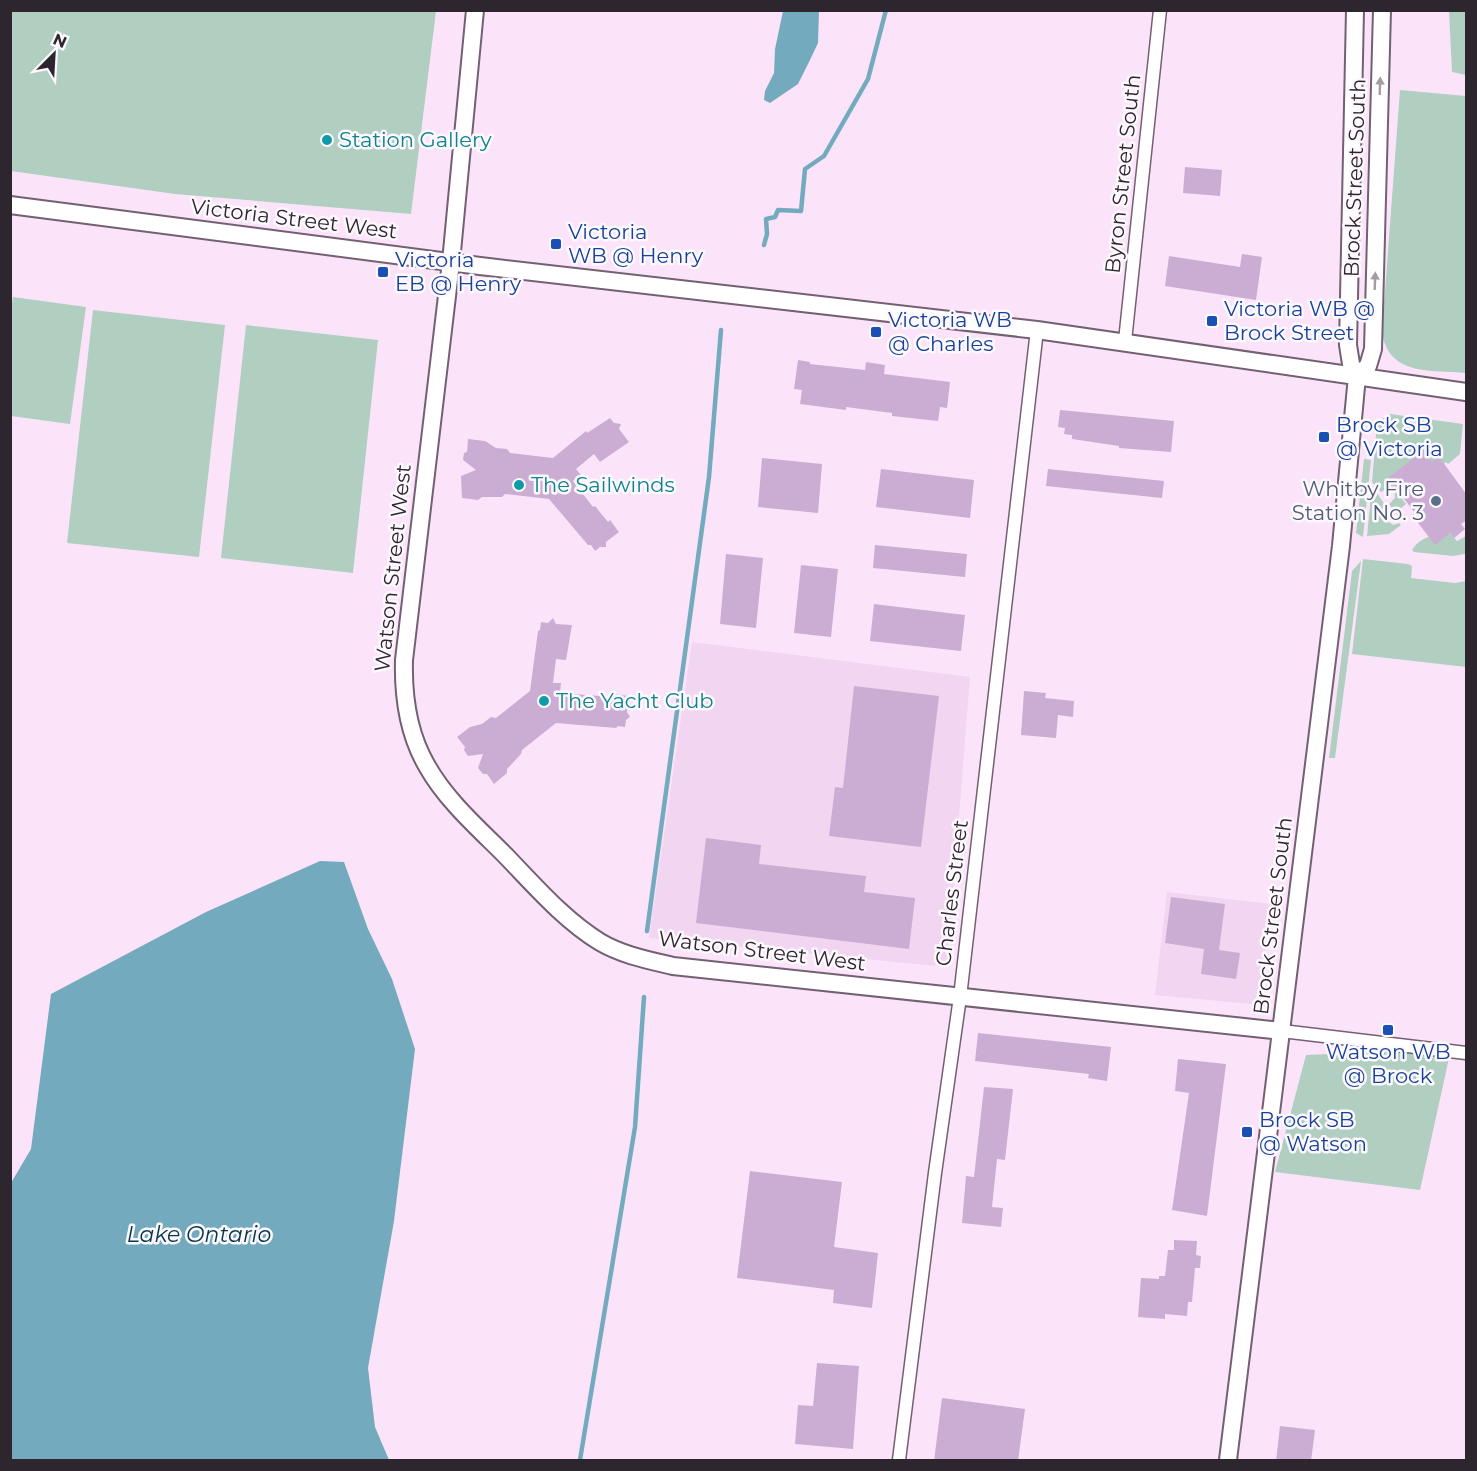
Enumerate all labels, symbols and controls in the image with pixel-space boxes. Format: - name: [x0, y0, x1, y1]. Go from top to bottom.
- north arrow: [24, 24, 84, 84]
- text: N: [50, 29, 70, 52]
- street label: Byron Street South: [1100, 73, 1145, 275]
- one-way arrow: [1375, 77, 1385, 96]
- street label: Brock Street South: [1339, 78, 1370, 278]
- place label: Station Gallery: [339, 127, 492, 152]
- marker: Station Gallery: [320, 133, 334, 147]
- street label: Victoria Street West: [190, 193, 399, 244]
- place label: Victoria WB @ Henry: [568, 219, 704, 268]
- marker: Victoria WB @ Henry: [549, 237, 563, 251]
- place label: Victoria EB @ Henry: [395, 247, 522, 296]
- marker: Victoria EB @ Henry: [376, 265, 390, 279]
- one-way arrow: [1370, 272, 1380, 291]
- place label: Victoria WB @ Brock Street: [1224, 296, 1375, 345]
- place label: Victoria WB @ Charles: [888, 307, 1012, 356]
- marker: Victoria WB @ Brock Street: [1205, 314, 1219, 328]
- marker: Victoria WB @ Charles: [869, 325, 883, 339]
- place label: Brock SB @ Victoria: [1336, 412, 1443, 461]
- marker: Brock SB @ Victoria: [1317, 430, 1331, 444]
- street label: Watson Street West: [369, 463, 416, 673]
- place label: The Sailwinds: [531, 472, 675, 497]
- place label: Whitby Fire Station No. 3: [1292, 476, 1424, 525]
- marker: The Sailwinds: [512, 478, 526, 492]
- marker: Whitby Fire Station No. 3: [1429, 494, 1443, 508]
- place label: The Yacht Club: [556, 688, 714, 713]
- marker: The Yacht Club: [537, 694, 551, 708]
- street label: Brock Street South: [1248, 816, 1297, 1016]
- street label: Charles Street: [930, 818, 973, 968]
- street label: Watson Street West: [657, 925, 867, 976]
- marker: Watson WB @ Brock: [1381, 1023, 1395, 1037]
- place label: Watson WB @ Brock: [1325, 1039, 1451, 1088]
- place label: Brock SB @ Watson: [1259, 1107, 1367, 1156]
- marker: Brock SB @ Watson: [1240, 1125, 1254, 1139]
- water label: Lake Ontario: [127, 1221, 271, 1248]

